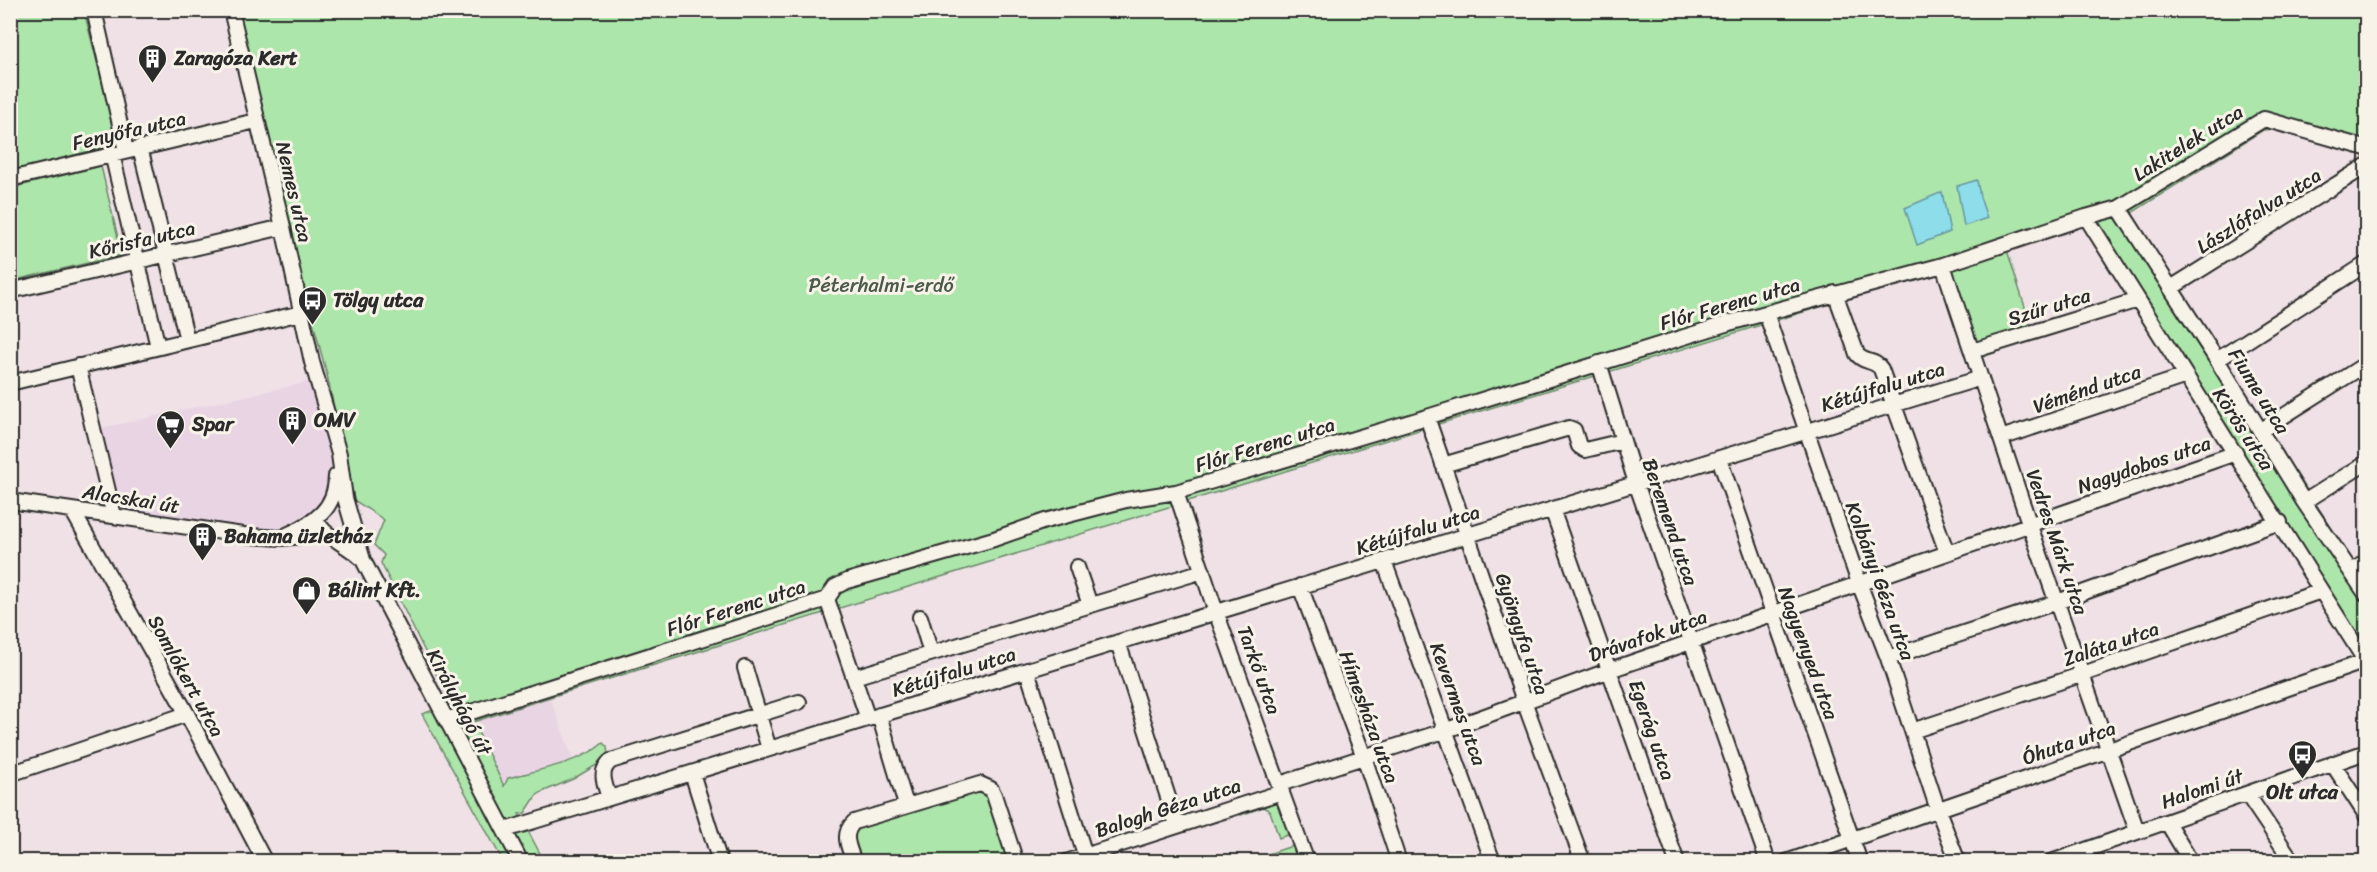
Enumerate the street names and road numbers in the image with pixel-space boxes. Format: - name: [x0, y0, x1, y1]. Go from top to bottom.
- street label: Lakitelek utca: [2126, 95, 2250, 191]
- street label: Fenyőfa utca: [69, 101, 189, 161]
- street label: Nemes utca: [265, 138, 323, 246]
- street label: Lászlófalva utca: [2189, 158, 2329, 264]
- street label: Kőrisfa utca: [85, 211, 199, 269]
- street label: Flór Ferenc utca: [1656, 267, 1804, 341]
- street label: Szűr utca: [2003, 278, 2096, 336]
- street label: Fiume utca: [2219, 341, 2300, 442]
- street label: Kétújfalu utca: [1817, 352, 1949, 422]
- street label: Véménd utca: [2028, 354, 2147, 424]
- street label: Körös utca: [2203, 380, 2284, 479]
- street label: Flór Ferenc utca: [1191, 407, 1339, 483]
- street label: Nagydobos utca: [2073, 425, 2216, 504]
- street label: Beremend utca: [1632, 454, 1708, 591]
- street label: Vedres Márk utca: [2016, 464, 2099, 621]
- street label: Alacskai út: [79, 474, 182, 524]
- street label: Kétújfalu utca: [1352, 495, 1484, 565]
- street label: Kolbányi Géza utca: [1835, 497, 1925, 666]
- street label: Gyöngyfa utca: [1485, 568, 1559, 700]
- street label: Flór Ferenc utca: [662, 569, 810, 647]
- street label: Nagyenyed utca: [1768, 581, 1849, 726]
- street label: Drávafok utca: [1584, 599, 1712, 673]
- street label: Somlókert utca: [138, 608, 234, 744]
- street label: Zaláta utca: [2058, 611, 2164, 677]
- street label: Tarkő utca: [1227, 621, 1291, 719]
- street label: Kétújfalu utca: [888, 637, 1020, 707]
- street label: Kevermes utca: [1419, 637, 1497, 772]
- street label: Királyhágó út: [416, 642, 502, 763]
- street label: Hímesháza utca: [1329, 646, 1409, 788]
- street label: Egerág utca: [1618, 675, 1686, 785]
- street label: Óhuta utca: [2017, 711, 2121, 775]
- street label: Halomi út: [2156, 758, 2249, 819]
- street label: Balogh Géza utca: [1091, 768, 1245, 848]

